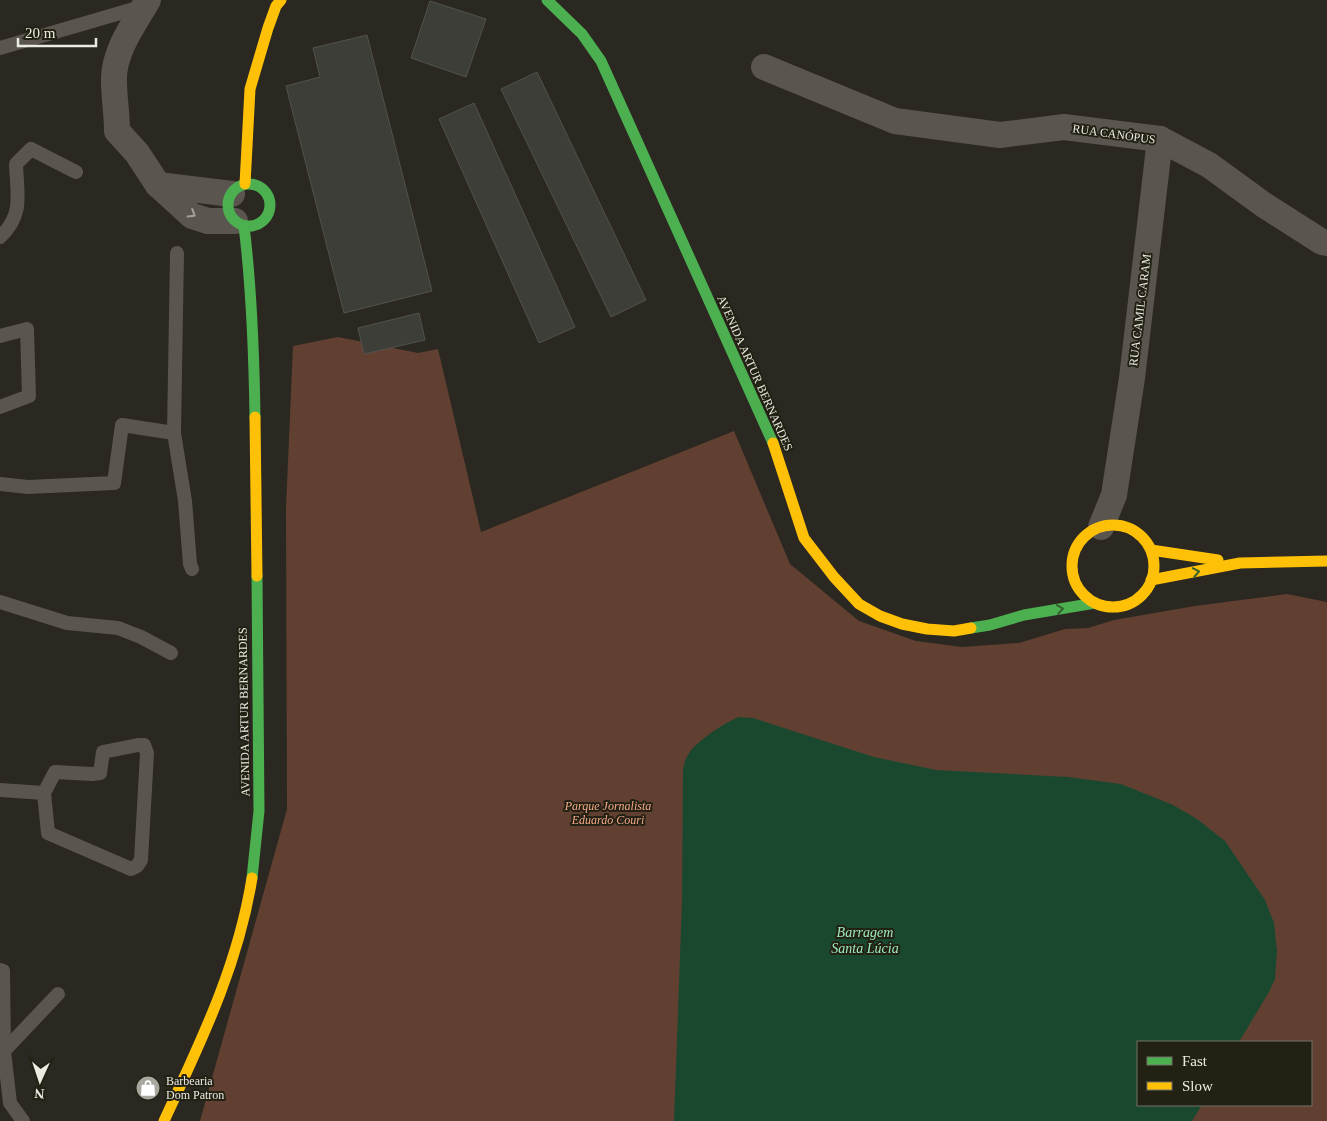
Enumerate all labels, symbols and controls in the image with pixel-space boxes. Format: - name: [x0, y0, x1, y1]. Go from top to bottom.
- scale bar: [18, 15, 95, 47]
- text: 20 m: [25, 25, 56, 41]
- street label: RUA CANÓPUS: [1072, 121, 1156, 147]
- one-way arrow: [187, 207, 196, 217]
- street label: RUA CAMIL CARAM: [1126, 253, 1154, 367]
- street label: AVENIDA ARTUR BERNARDES: [714, 293, 796, 453]
- one-way arrow: [1191, 567, 1200, 578]
- one-way arrow: [1056, 605, 1064, 615]
- street label: AVENIDA ARTUR BERNARDES: [236, 627, 252, 797]
- park label: Parque Jornalista Eduardo Couri: [564, 799, 651, 827]
- water label: Barragem Santa Lúcia: [831, 925, 899, 956]
- legend: [1137, 1041, 1312, 1106]
- text: Fast: [1182, 1053, 1208, 1069]
- north arrow: [15, 1056, 65, 1106]
- place label: Barbearia Dom Patron: [166, 1074, 224, 1102]
- shop icon: Barbearia Dom Patron: [135, 1075, 161, 1101]
- text: Slow: [1182, 1078, 1213, 1094]
- text: N: [34, 1086, 45, 1101]

